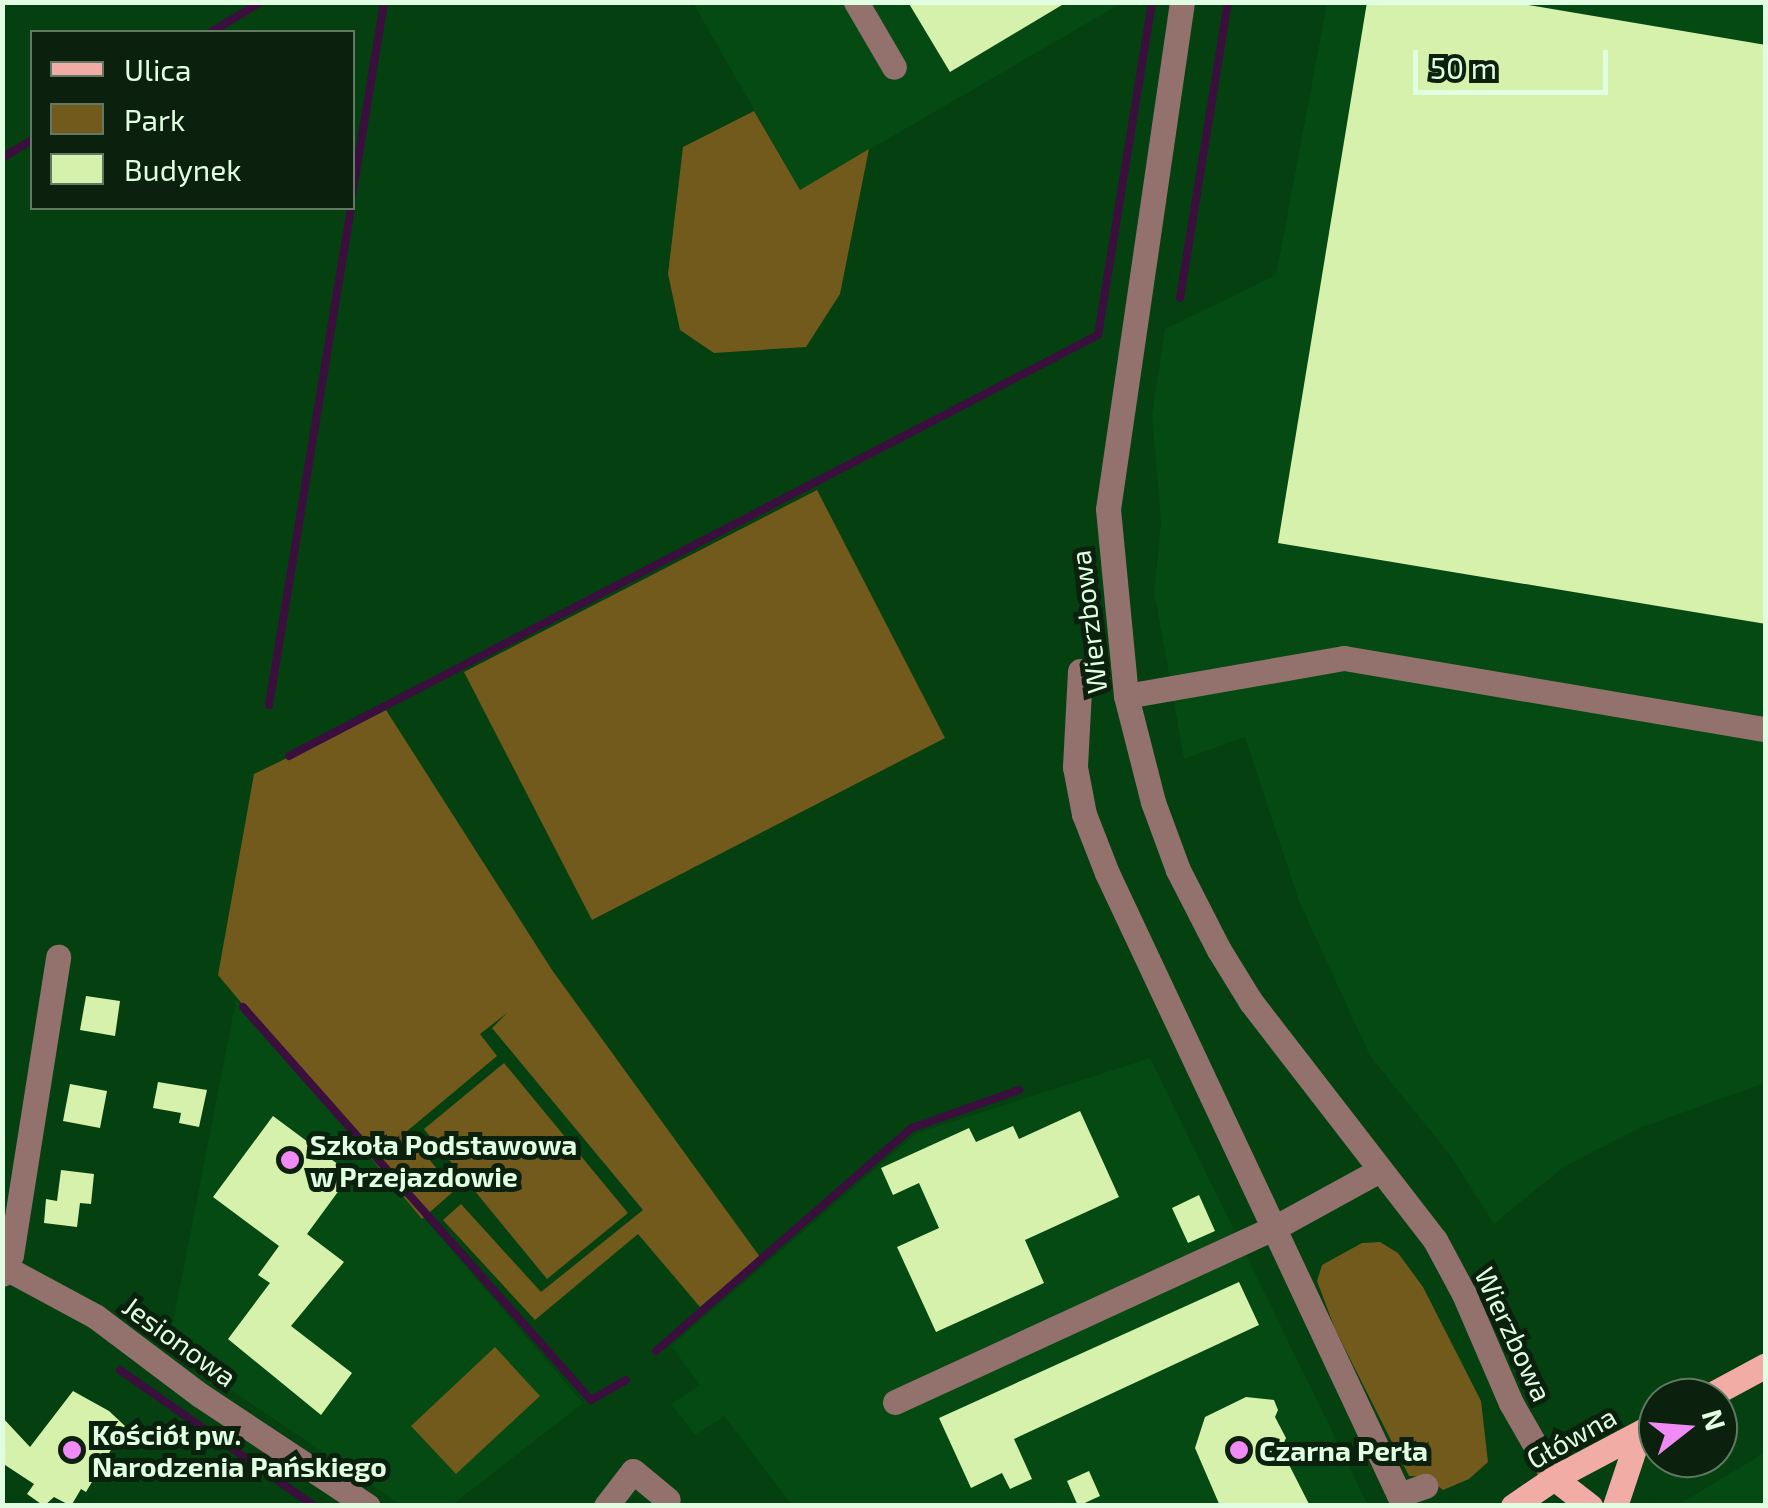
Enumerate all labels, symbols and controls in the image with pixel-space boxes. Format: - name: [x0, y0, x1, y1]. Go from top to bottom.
- legend: [30, 30, 355, 210]
- scale bar: [1418, 30, 1613, 92]
- text: 50 m: [1430, 49, 1497, 85]
- text: Ulica: [124, 51, 191, 87]
- text: Park: [124, 101, 185, 137]
- text: Budynek: [124, 151, 242, 187]
- street label: Wierzbowa: [1063, 548, 1113, 696]
- place label: Szkoła Podstawowa w Przejazdowie: [310, 1127, 577, 1193]
- marker: Szkoła Podstawowa w Przejazdowie: [279, 1149, 301, 1171]
- street label: Wierzbowa: [1468, 1262, 1560, 1406]
- street label: Jesionowa: [117, 1289, 243, 1393]
- north arrow: [1638, 1378, 1738, 1478]
- street label: Główna: [1520, 1399, 1622, 1475]
- text: N: [1696, 1405, 1734, 1434]
- place label: Kościół pw. Narodzenia Pańskiego: [92, 1417, 387, 1483]
- place label: Czarna Perła: [1259, 1433, 1428, 1467]
- marker: Kościół pw. Narodzenia Pańskiego: [61, 1439, 83, 1461]
- marker: Czarna Perła: [1228, 1439, 1250, 1461]

